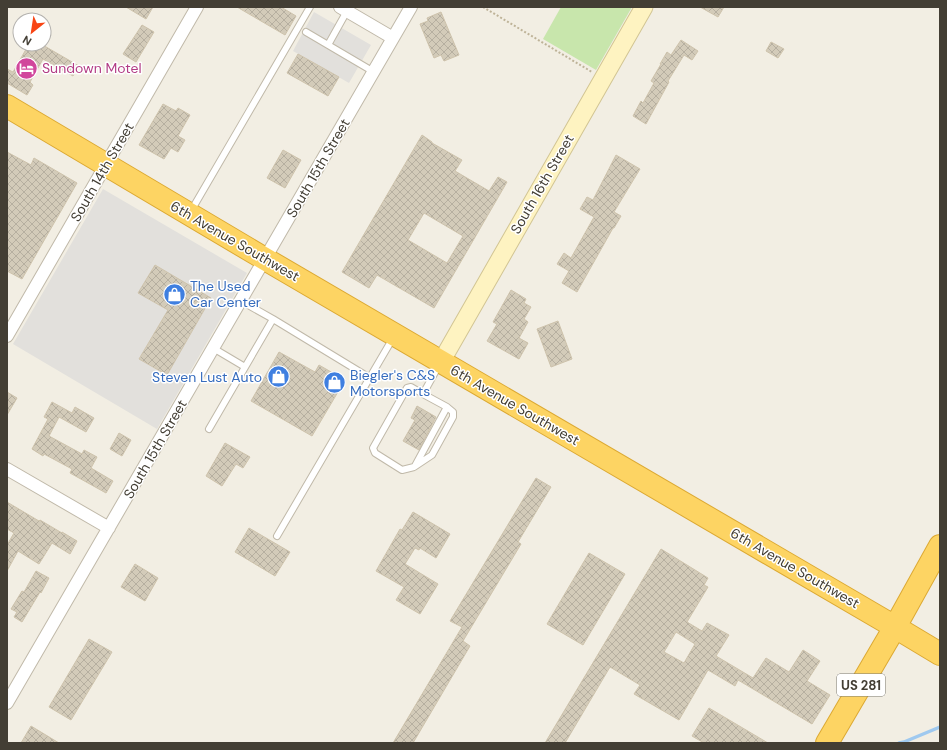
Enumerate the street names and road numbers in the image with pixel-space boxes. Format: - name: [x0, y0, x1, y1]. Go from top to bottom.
- street label: South 15th Street: [282, 115, 354, 221]
- street label: South 14th Street: [66, 119, 138, 225]
- street label: South 16th Street: [506, 131, 578, 237]
- street label: 6th Avenue Southwest: [167, 197, 303, 285]
- street label: 6th Avenue Southwest: [447, 361, 583, 449]
- street label: South 15th Street: [119, 396, 191, 502]
- street label: 6th Avenue Southwest: [727, 524, 863, 612]
- road number: US 281: [837, 674, 885, 696]

